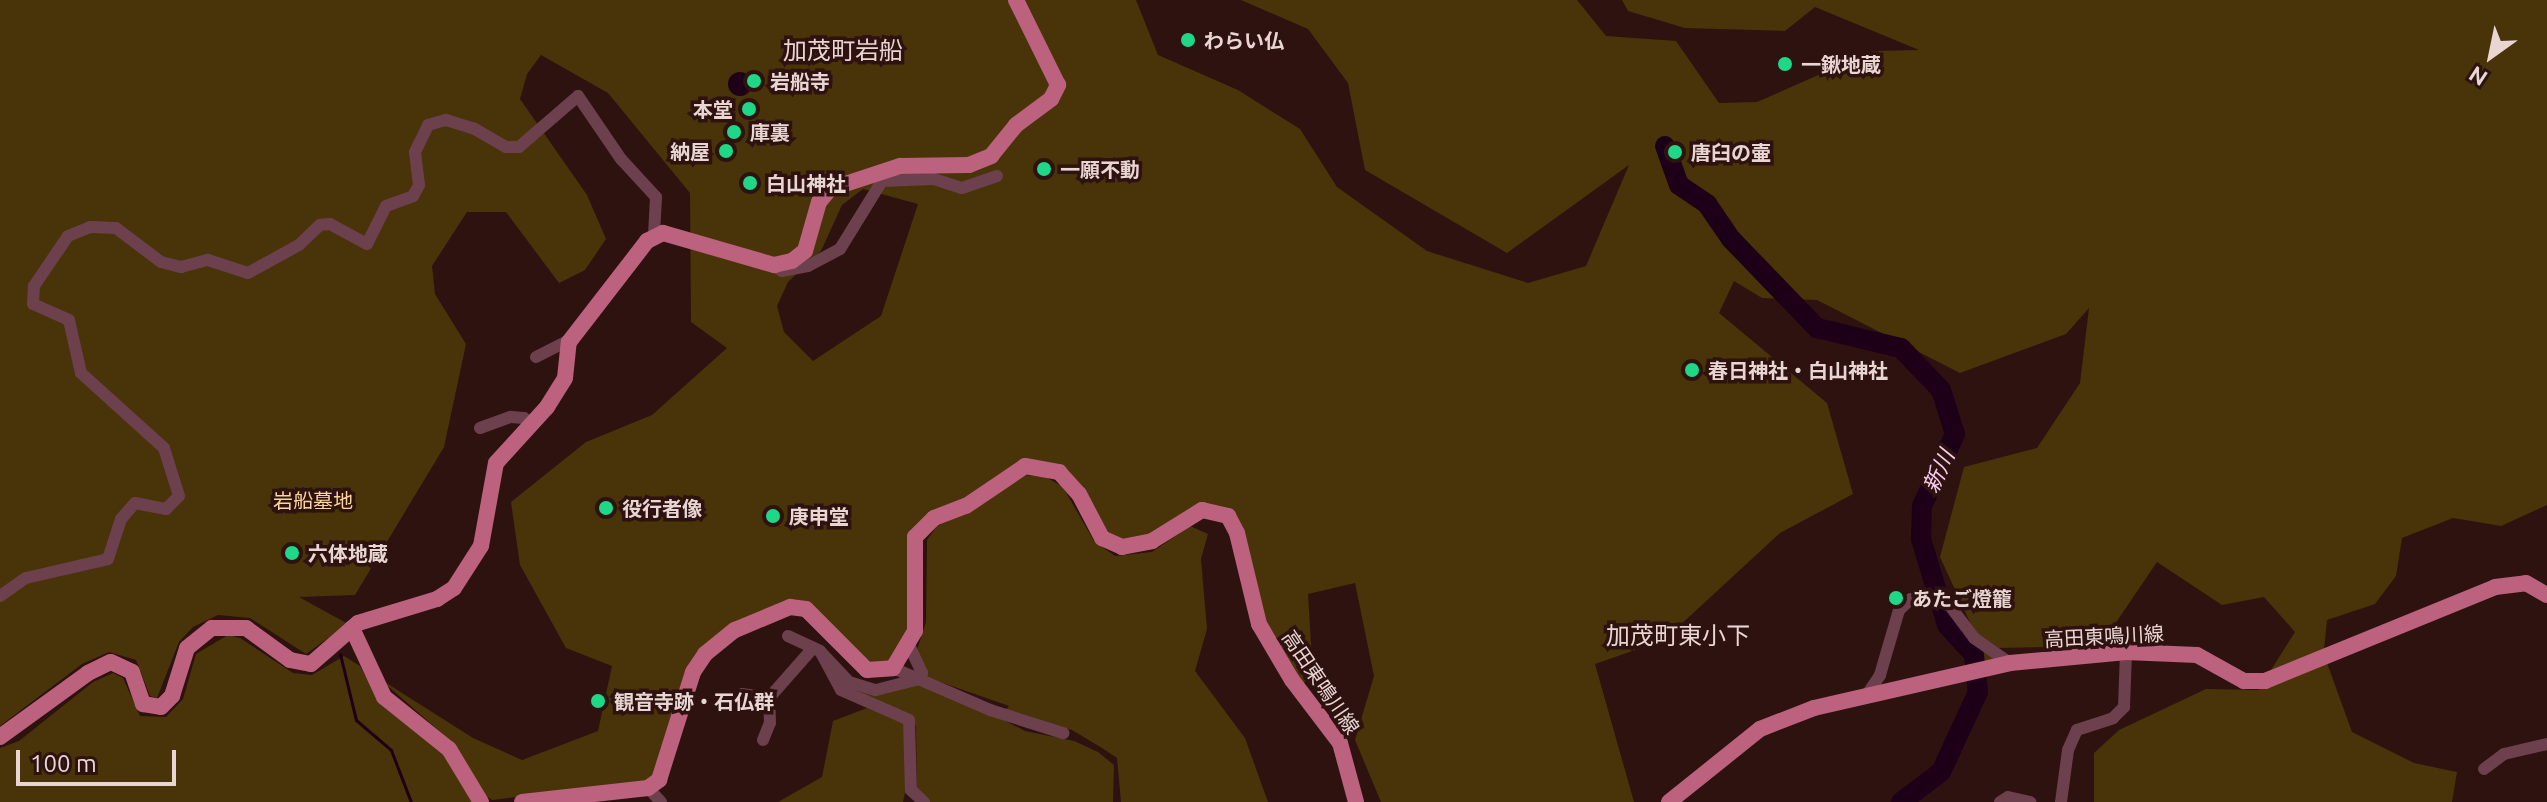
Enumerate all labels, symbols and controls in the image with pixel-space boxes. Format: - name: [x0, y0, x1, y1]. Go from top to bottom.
- north arrow: [2451, 16, 2531, 96]
- place label: わらい仏: [1204, 28, 1284, 52]
- marker: わらい仏: [1179, 31, 1197, 49]
- district label: 加茂町岩船: [783, 37, 903, 65]
- place label: 一鍬地蔵: [1801, 52, 1881, 76]
- marker: 一鍬地蔵: [1776, 55, 1794, 73]
- text: N: [2464, 62, 2491, 92]
- place label: 岩船寺: [770, 69, 830, 93]
- marker: 岩船寺: [745, 72, 763, 90]
- place label: 本堂: [693, 97, 733, 121]
- marker: 本堂: [740, 100, 758, 118]
- place label: 庫裏: [750, 120, 790, 144]
- marker: 庫裏: [725, 123, 743, 141]
- place label: 納屋: [670, 139, 710, 163]
- place label: 唐臼の壷: [1691, 140, 1771, 164]
- marker: 納屋: [717, 142, 735, 160]
- marker: 唐臼の壷: [1666, 143, 1684, 161]
- place label: 一願不動: [1060, 157, 1140, 181]
- marker: 一願不動: [1035, 160, 1053, 178]
- place label: 白山神社: [766, 171, 846, 195]
- marker: 白山神社: [741, 174, 759, 192]
- place label: 春日神社・白山神社: [1708, 358, 1888, 382]
- marker: 春日神社・白山神社: [1683, 361, 1701, 379]
- water label: 新川: [1917, 445, 1959, 497]
- park label: 岩船墓地: [273, 488, 353, 512]
- place label: 役行者像: [622, 496, 702, 520]
- marker: 役行者像: [597, 499, 615, 517]
- place label: 庚申堂: [789, 504, 849, 528]
- marker: 庚申堂: [764, 507, 782, 525]
- place label: 六体地蔵: [308, 541, 388, 565]
- marker: 六体地蔵: [283, 544, 301, 562]
- place label: あたご燈籠: [1912, 586, 2012, 610]
- marker: あたご燈籠: [1887, 589, 1905, 607]
- street label: 高田東鳴川線: [2043, 621, 2165, 651]
- district label: 加茂町東小下: [1606, 622, 1750, 650]
- street label: 高田東鳴川線: [1278, 626, 1364, 738]
- place label: 観音寺跡・石仏群: [614, 689, 774, 713]
- marker: 観音寺跡・石仏群: [589, 692, 607, 710]
- scale bar: [20, 734, 180, 784]
- text: 100 m: [30, 750, 97, 777]

